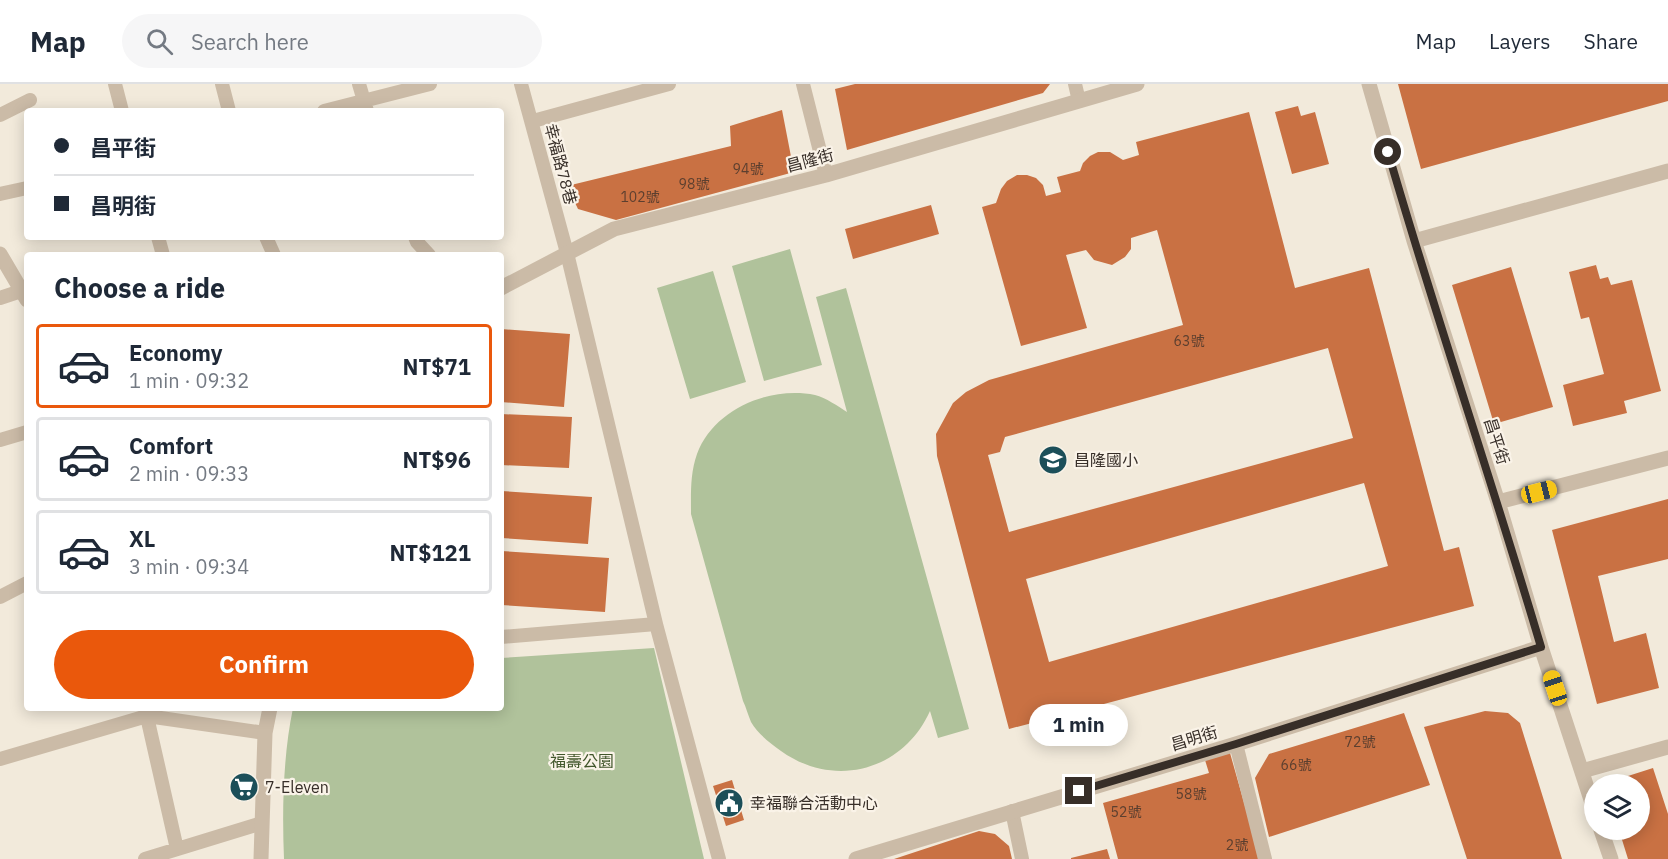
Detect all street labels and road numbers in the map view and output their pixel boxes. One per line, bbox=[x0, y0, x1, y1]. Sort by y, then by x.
street label: 幸福路78巷 bbox=[541, 121, 581, 207]
street label: 昌隆街 bbox=[784, 144, 836, 176]
street label: 昌平街 bbox=[1480, 415, 1514, 467]
street label: 昌明街 bbox=[1168, 721, 1220, 755]

